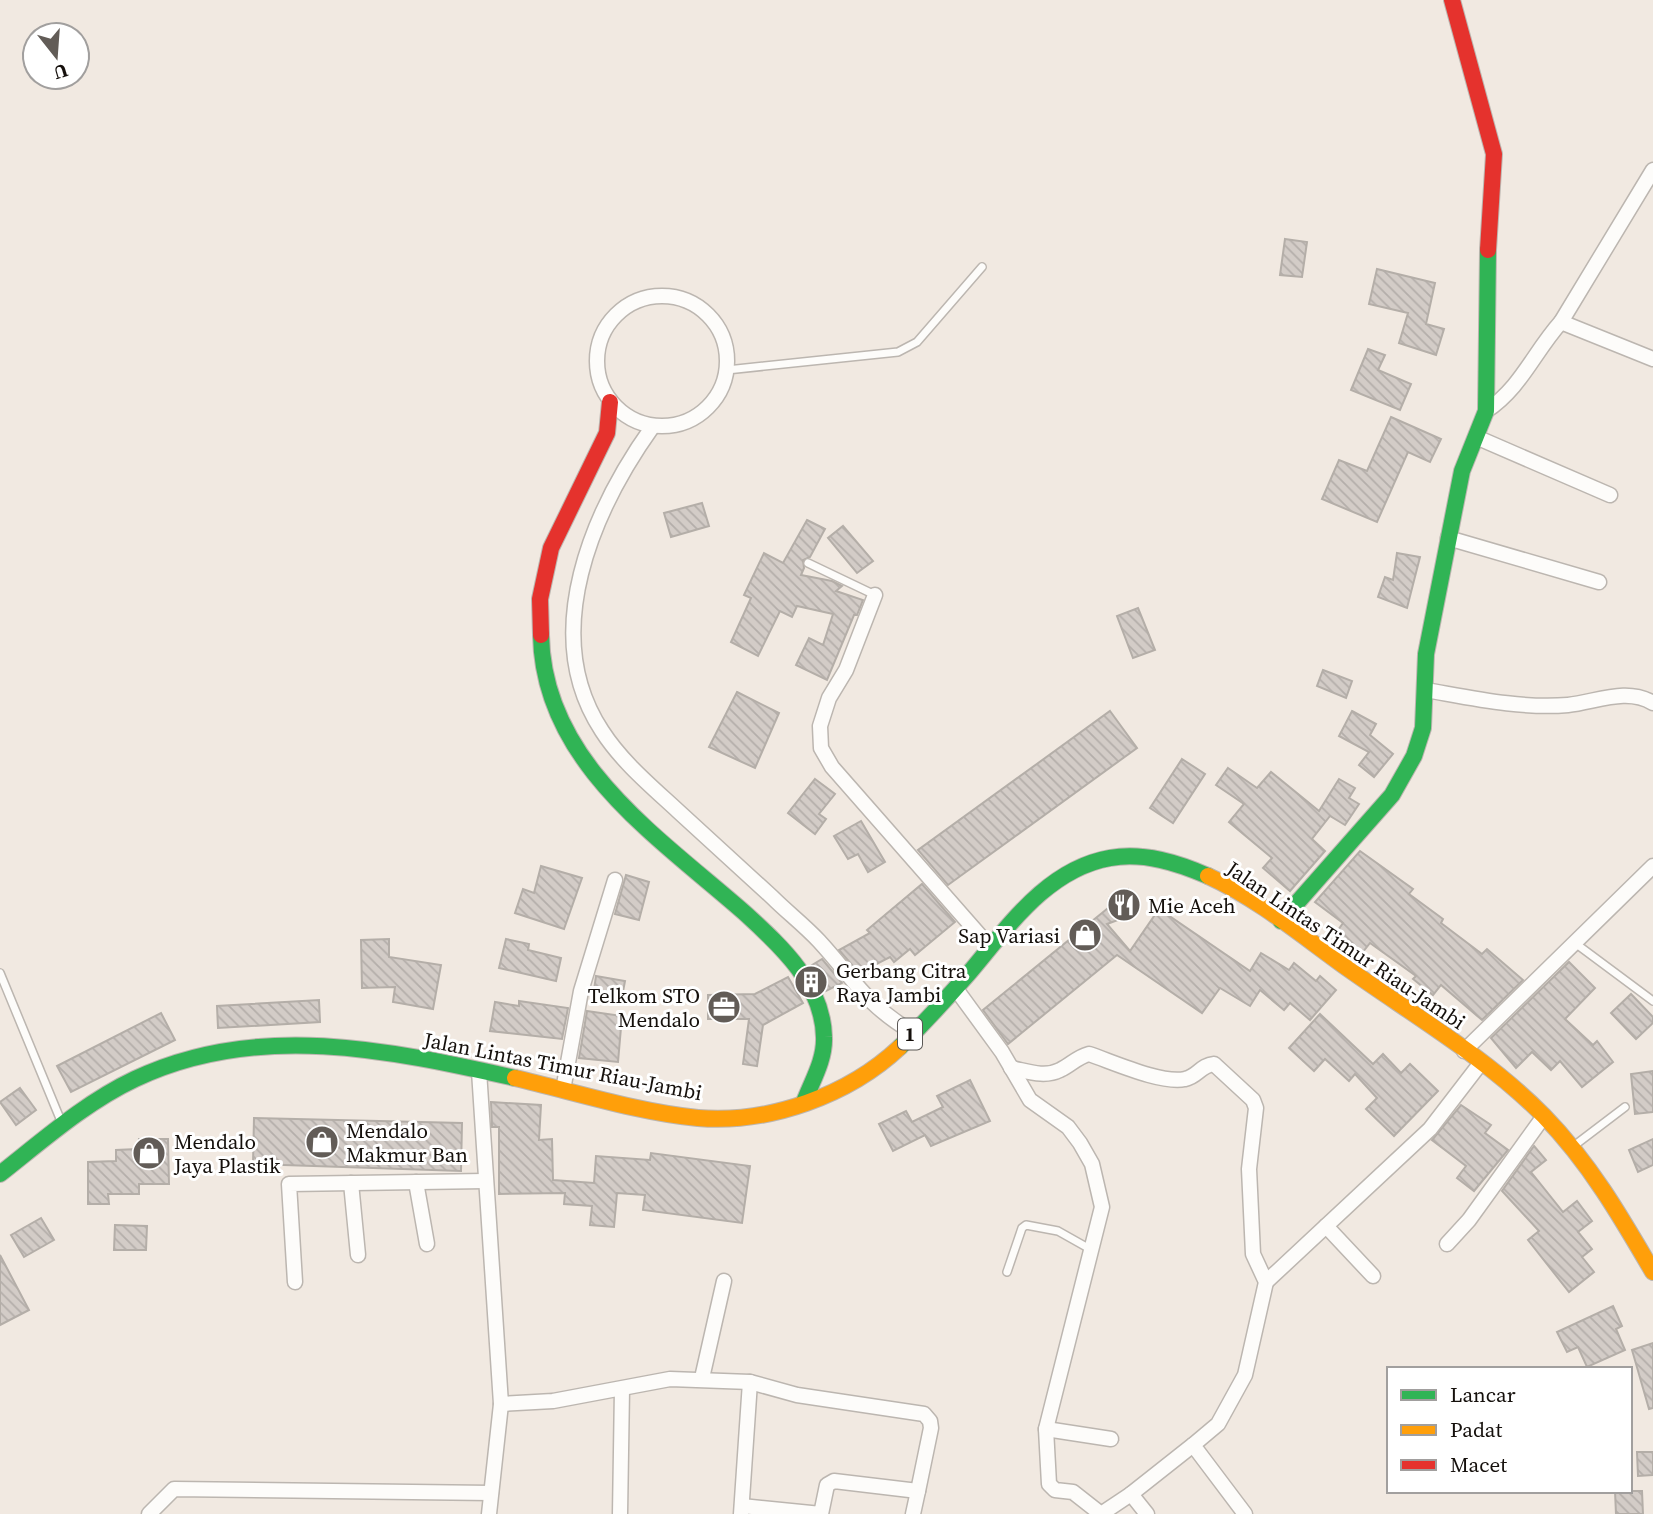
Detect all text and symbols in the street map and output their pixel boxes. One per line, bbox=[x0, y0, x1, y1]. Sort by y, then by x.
north arrow bbox=[21, 21, 91, 91]
text: U bbox=[50, 58, 71, 87]
street label: Jalan Lintas Timur Riau-Jambi bbox=[1220, 853, 1471, 1036]
restaurant icon: Mie Aceh bbox=[1105, 886, 1143, 924]
place label: Mie Aceh bbox=[1148, 891, 1236, 920]
shop icon: Sap Variasi bbox=[1066, 916, 1104, 954]
place label: Sap Variasi bbox=[958, 921, 1060, 950]
place label: Gerbang Citra Raya Jambi bbox=[836, 956, 967, 1009]
building icon: Gerbang Citra Raya Jambi bbox=[792, 963, 830, 1001]
place label: Telkom STO Mendalo bbox=[588, 981, 700, 1034]
office icon: Telkom STO Mendalo bbox=[705, 988, 743, 1026]
road number: 1 bbox=[898, 1018, 922, 1050]
street label: Jalan Lintas Timur Riau-Jambi bbox=[420, 1025, 705, 1107]
place label: Mendalo Makmur Ban bbox=[346, 1116, 468, 1169]
shop icon: Mendalo Makmur Ban bbox=[303, 1123, 341, 1161]
place label: Mendalo Jaya Plastik bbox=[173, 1127, 281, 1180]
shop icon: Mendalo Jaya Plastik bbox=[130, 1134, 168, 1172]
legend bbox=[1387, 1367, 1632, 1493]
text: Lancar bbox=[1450, 1380, 1516, 1409]
text: Padat bbox=[1450, 1415, 1502, 1444]
text: Macet bbox=[1450, 1450, 1507, 1479]

